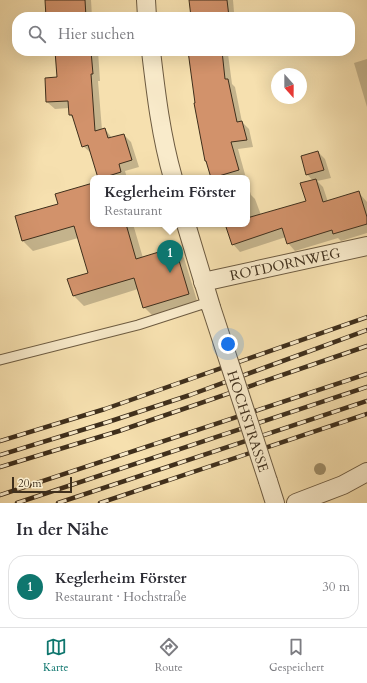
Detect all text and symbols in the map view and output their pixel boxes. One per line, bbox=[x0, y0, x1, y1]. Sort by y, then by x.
search box bbox=[12, 12, 355, 56]
icon: search bbox=[26, 23, 48, 45]
text: Hier suchen bbox=[58, 24, 135, 44]
north arrow bbox=[271, 68, 307, 104]
popup bbox=[90, 175, 250, 227]
text: Keglerheim Förster bbox=[104, 182, 236, 202]
text: Restaurant bbox=[104, 202, 162, 220]
pin: 1 bbox=[157, 240, 183, 273]
street label: ROTDORNWEG bbox=[228, 244, 342, 285]
your location bbox=[218, 334, 238, 354]
street label: HOCHSTRASSE bbox=[222, 368, 273, 475]
scale bar bbox=[12, 475, 72, 494]
text: 20 m bbox=[18, 476, 42, 491]
text: In der Nähe bbox=[16, 518, 109, 541]
text: Keglerheim Förster bbox=[55, 568, 187, 588]
text: 1 bbox=[27, 578, 33, 596]
text: 30 m bbox=[322, 578, 350, 596]
text: Restaurant · Hochstraße bbox=[55, 588, 187, 606]
tab: Karte bbox=[43, 636, 69, 675]
tab: Route bbox=[155, 636, 183, 675]
tab: Gespeichert bbox=[269, 636, 324, 675]

